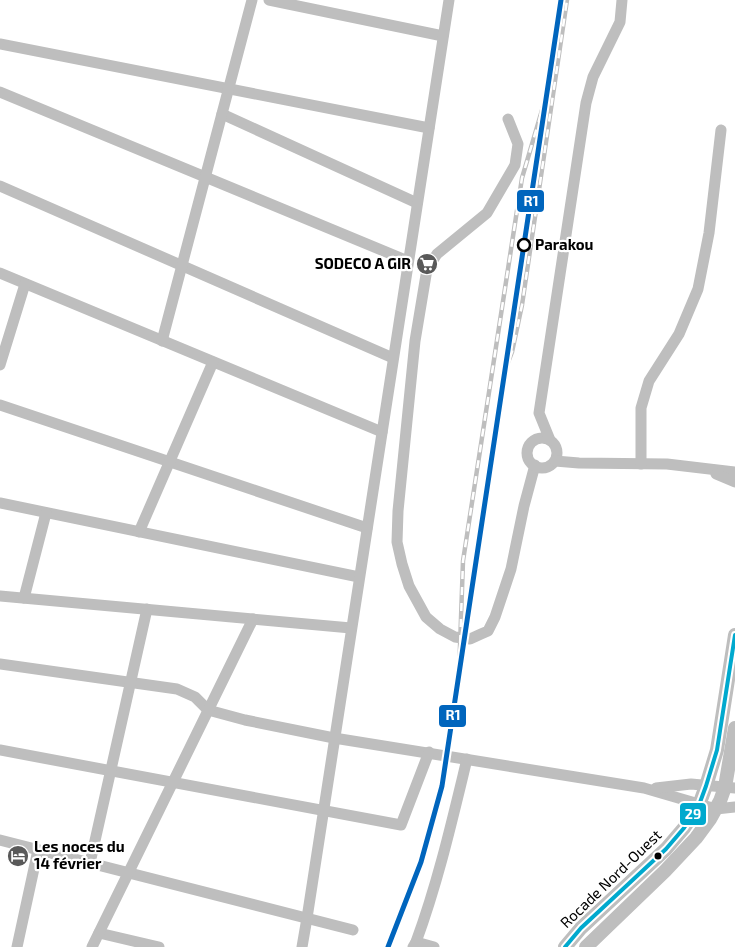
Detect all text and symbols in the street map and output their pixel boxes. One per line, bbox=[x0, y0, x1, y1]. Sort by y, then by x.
line badge: R1 bbox=[516, 189, 545, 213]
text: R1 bbox=[523, 192, 539, 209]
place label: Parakou bbox=[535, 235, 594, 253]
marker: Parakou bbox=[517, 238, 531, 252]
supermarket icon: SODECO A GIR bbox=[415, 252, 439, 276]
place label: SODECO A GIR bbox=[315, 254, 411, 272]
line badge: R1 bbox=[438, 704, 467, 728]
text: R1 bbox=[445, 706, 461, 723]
line badge: 29 bbox=[679, 802, 707, 826]
text: 29 bbox=[685, 805, 701, 822]
street label: Rocade Nord-Ouest bbox=[556, 825, 665, 931]
place label: Les noces du 14 février bbox=[34, 837, 125, 872]
hotel icon: Les noces du 14 février bbox=[6, 844, 30, 868]
unlabelled marker bbox=[653, 851, 663, 861]

